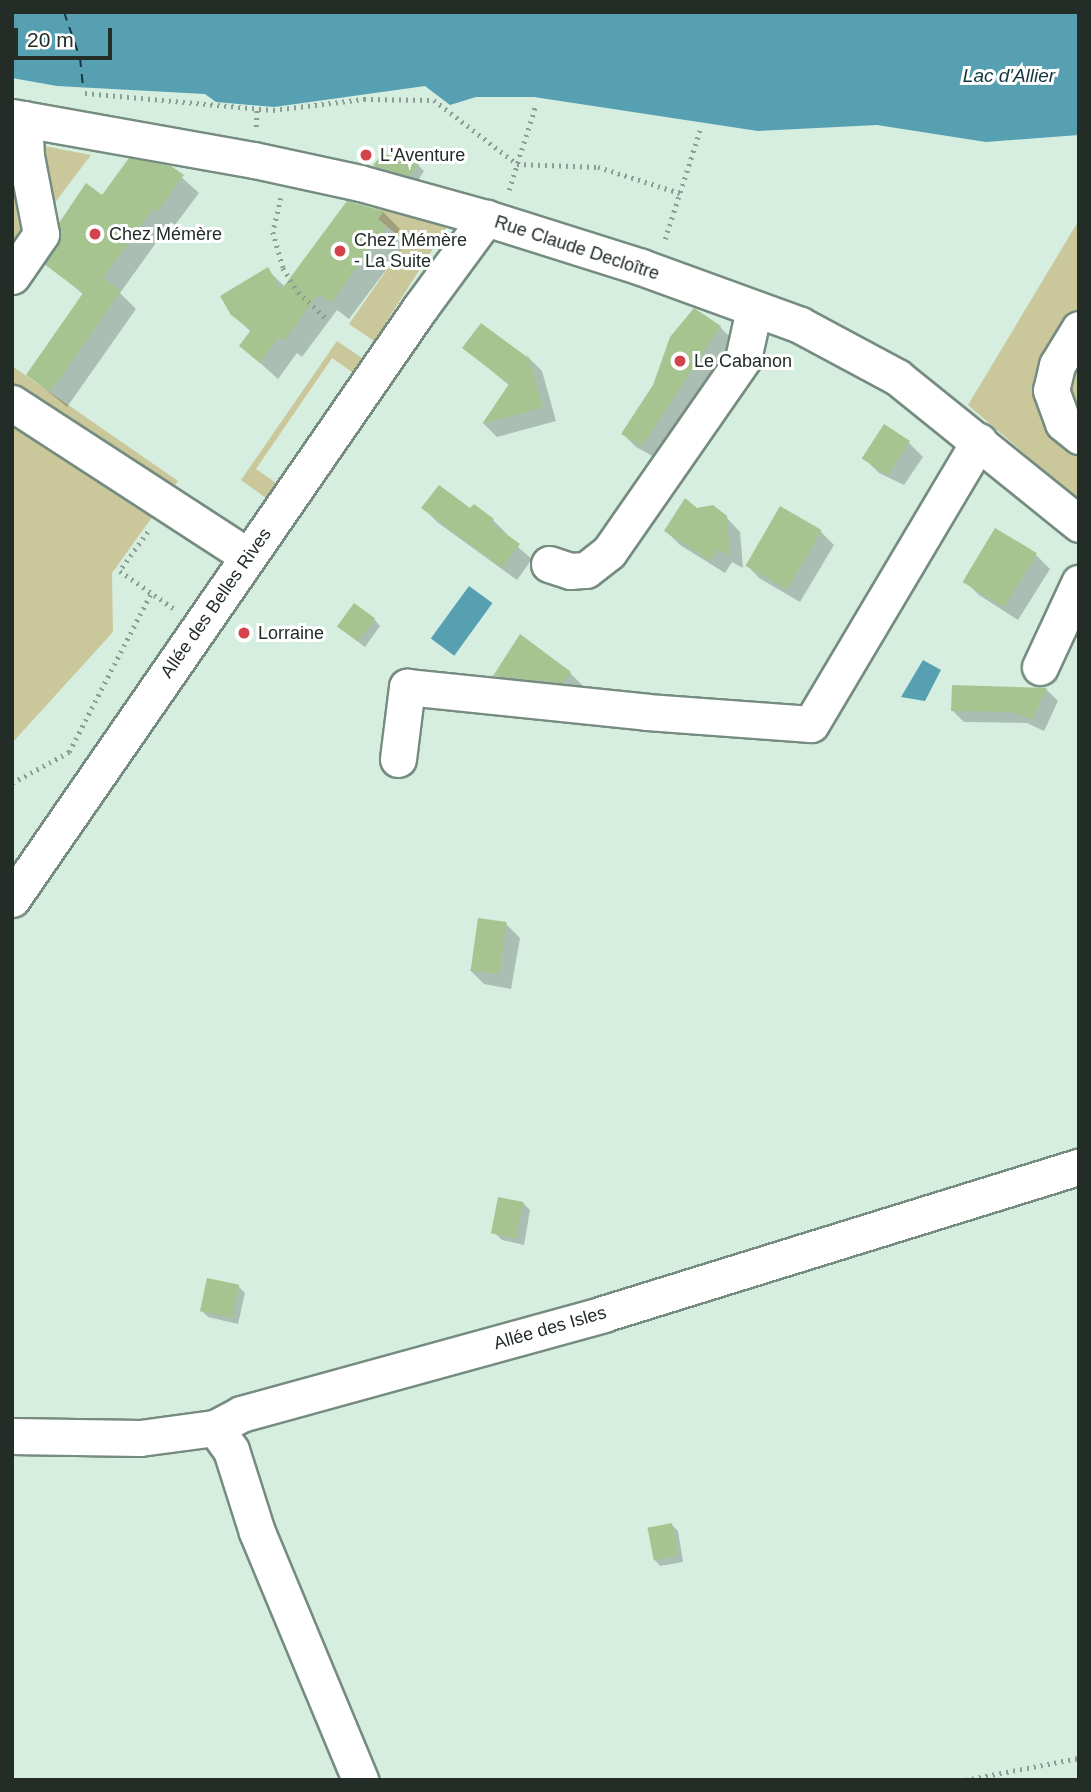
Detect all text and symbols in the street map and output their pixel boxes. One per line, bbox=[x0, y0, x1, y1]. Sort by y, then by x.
scale bar bbox=[18, 14, 116, 58]
text: 20 m bbox=[27, 28, 74, 51]
water label: Lac d'Allier bbox=[963, 65, 1055, 87]
place label: L'Aventure bbox=[380, 144, 465, 166]
marker: L'Aventure bbox=[358, 147, 374, 163]
street label: Rue Claude Decloître bbox=[492, 211, 662, 285]
place label: Chez Mémère bbox=[109, 223, 222, 245]
marker: Chez Mémère bbox=[87, 226, 103, 242]
place label: Chez Mémère - La Suite bbox=[354, 230, 467, 272]
marker: Chez Mémère - La Suite bbox=[332, 243, 348, 259]
place label: Le Cabanon bbox=[694, 350, 792, 372]
marker: Le Cabanon bbox=[672, 353, 688, 369]
street label: Allée des Belles Rives bbox=[156, 524, 276, 682]
place label: Lorraine bbox=[258, 622, 324, 644]
marker: Lorraine bbox=[236, 625, 252, 641]
street label: Allée des Isles bbox=[491, 1302, 609, 1354]

